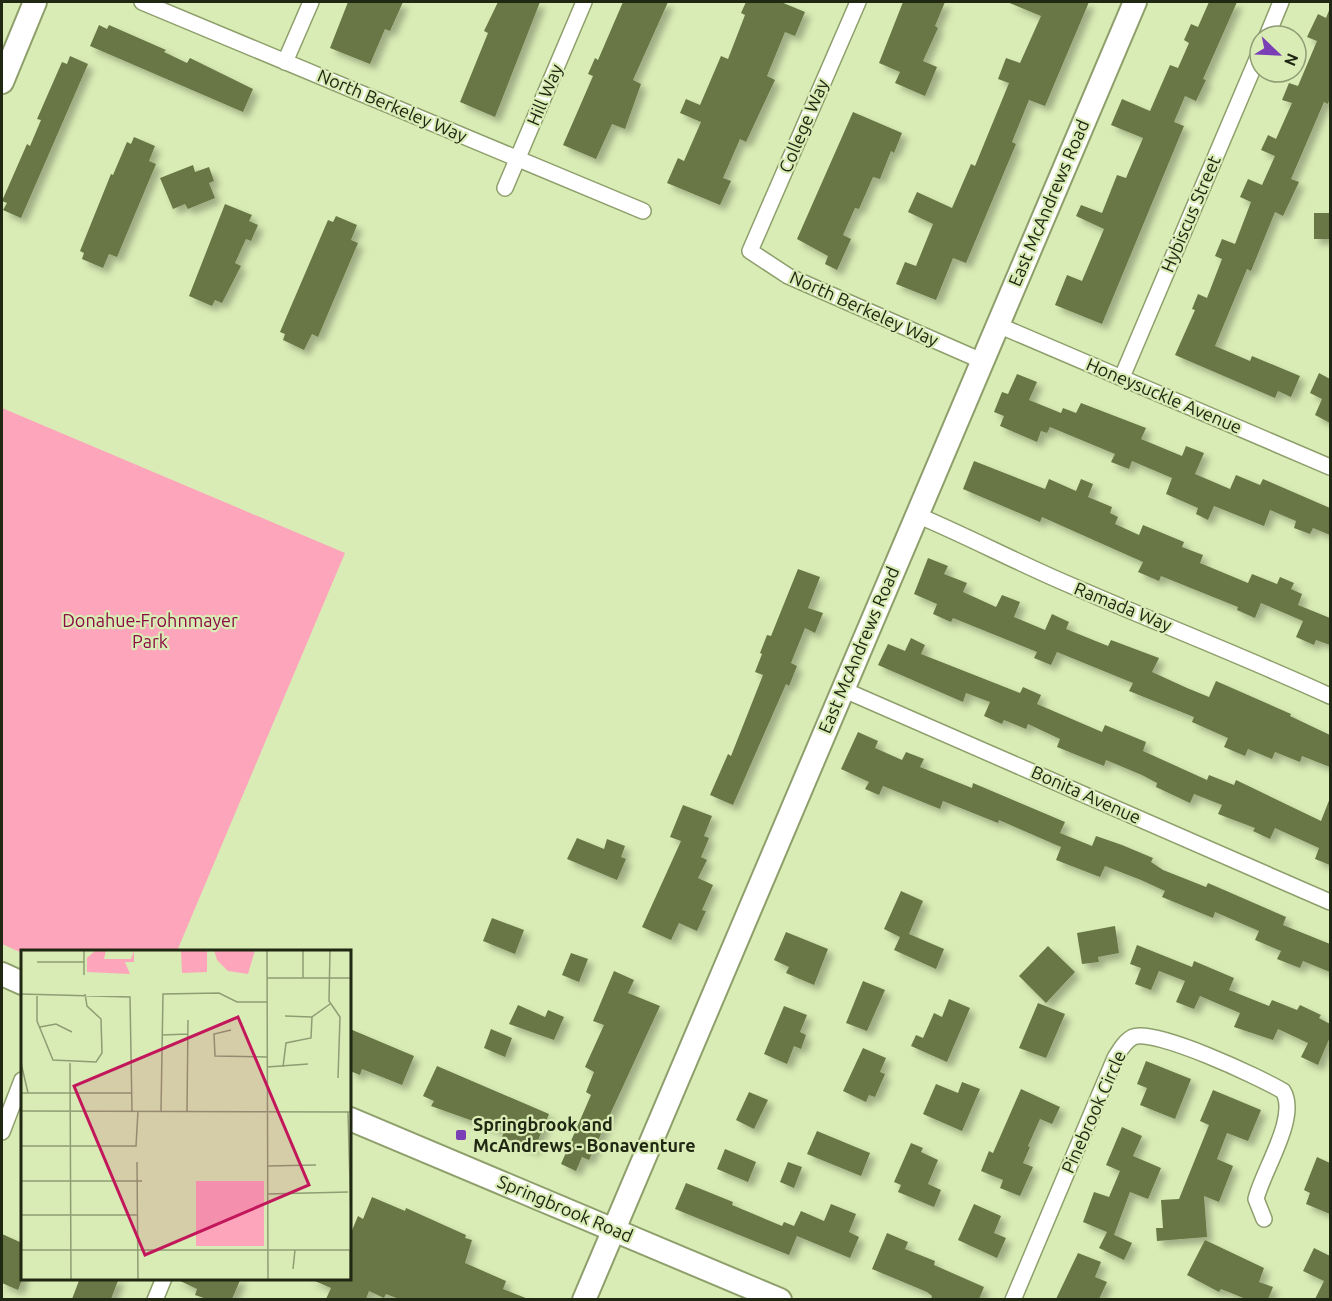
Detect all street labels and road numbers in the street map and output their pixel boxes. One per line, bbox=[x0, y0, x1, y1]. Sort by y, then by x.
street label: Hill Way bbox=[522, 61, 566, 128]
street label: North Berkeley Way bbox=[315, 65, 470, 146]
street label: College Way bbox=[774, 76, 832, 175]
street label: East McAndrews Road bbox=[1004, 116, 1092, 289]
street label: Hybiscus Street bbox=[1156, 152, 1224, 275]
street label: North Berkeley Way bbox=[787, 266, 942, 350]
street label: Honeysuckle Avenue bbox=[1084, 353, 1245, 437]
street label: East McAndrews Road bbox=[814, 563, 902, 736]
street label: Ramada Way bbox=[1072, 577, 1175, 635]
street label: Bonita Avenue bbox=[1029, 761, 1144, 827]
street label: Pinebrook Circle bbox=[1057, 1047, 1129, 1176]
street label: Springbrook Road bbox=[495, 1171, 636, 1246]

